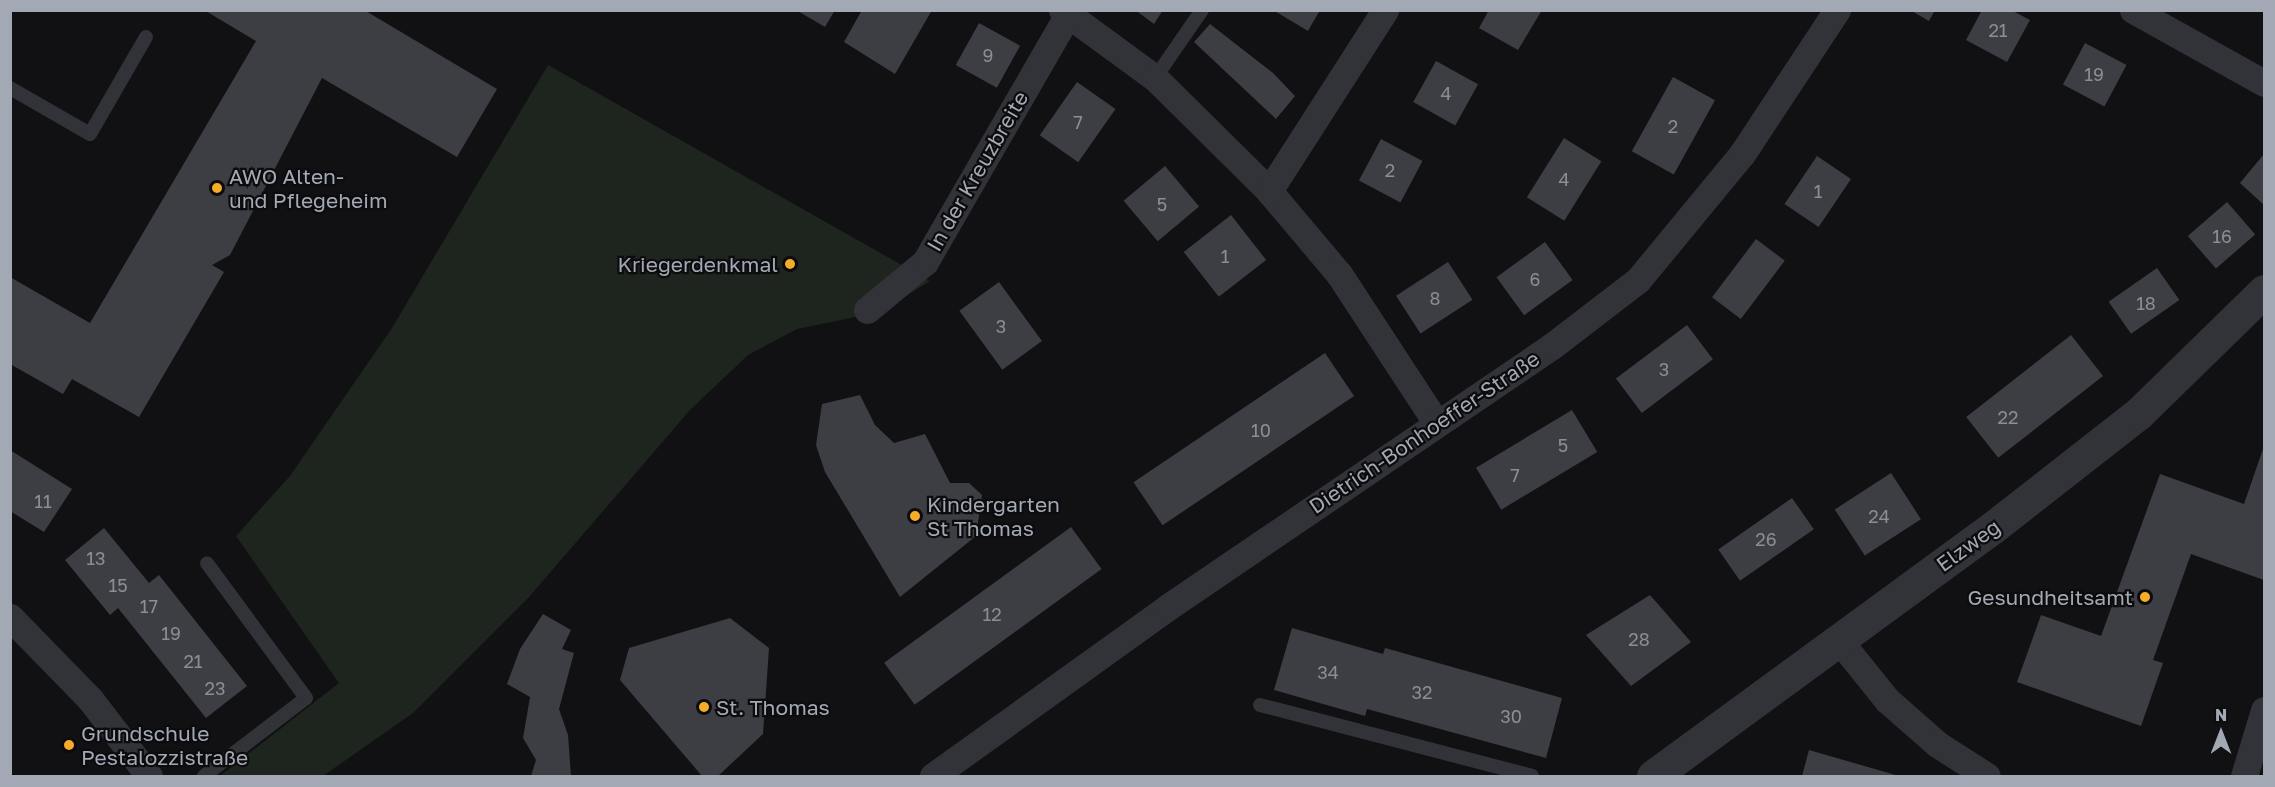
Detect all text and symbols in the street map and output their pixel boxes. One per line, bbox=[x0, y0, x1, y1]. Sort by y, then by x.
house number: 21 bbox=[1988, 19, 2008, 41]
house number: 9 bbox=[983, 44, 993, 66]
house number: 19 bbox=[2084, 63, 2104, 85]
house number: 4 bbox=[1441, 82, 1451, 104]
street label: In der Kreuzbreite bbox=[921, 86, 1033, 256]
house number: 7 bbox=[1073, 111, 1083, 133]
house number: 2 bbox=[1668, 115, 1678, 137]
house number: 2 bbox=[1385, 159, 1395, 181]
place label: AWO Alten- und Pflegeheim bbox=[229, 163, 388, 213]
house number: 4 bbox=[1559, 168, 1569, 190]
house number: 1 bbox=[1814, 180, 1822, 202]
marker: AWO Alten- und Pflegeheim bbox=[210, 181, 224, 195]
house number: 5 bbox=[1157, 193, 1167, 215]
house number: 16 bbox=[2212, 225, 2232, 247]
house number: 1 bbox=[1221, 245, 1229, 267]
place label: Kriegerdenkmal bbox=[617, 251, 778, 277]
marker: Kriegerdenkmal bbox=[783, 257, 797, 271]
house number: 6 bbox=[1530, 268, 1540, 290]
house number: 8 bbox=[1430, 287, 1440, 309]
house number: 18 bbox=[2136, 292, 2156, 314]
house number: 3 bbox=[996, 315, 1006, 337]
street label: Dietrich-Bonhoeffer-Straße bbox=[1304, 345, 1544, 519]
house number: 3 bbox=[1659, 358, 1669, 380]
house number: 22 bbox=[1998, 406, 2018, 428]
house number: 10 bbox=[1251, 419, 1271, 441]
house number: 5 bbox=[1558, 434, 1568, 456]
house number: 7 bbox=[1510, 464, 1520, 486]
house number: 11 bbox=[34, 490, 52, 512]
place label: Kindergarten St Thomas bbox=[927, 491, 1060, 541]
house number: 24 bbox=[1868, 505, 1890, 527]
marker: Kindergarten St Thomas bbox=[908, 509, 922, 523]
street label: Elzweg bbox=[1931, 513, 2005, 577]
house number: 26 bbox=[1755, 528, 1777, 550]
house number: 13 bbox=[86, 547, 106, 569]
house number: 15 bbox=[108, 574, 128, 596]
place label: Gesundheitsamt bbox=[1967, 584, 2133, 610]
marker: Gesundheitsamt bbox=[2138, 590, 2152, 604]
house number: 17 bbox=[140, 595, 158, 617]
house number: 12 bbox=[982, 603, 1002, 625]
house number: 19 bbox=[161, 622, 181, 644]
house number: 28 bbox=[1628, 628, 1650, 650]
house number: 21 bbox=[183, 650, 203, 672]
house number: 34 bbox=[1317, 661, 1339, 683]
house number: 23 bbox=[205, 677, 225, 699]
house number: 32 bbox=[1412, 681, 1432, 703]
place label: St. Thomas bbox=[716, 694, 830, 720]
marker: St. Thomas bbox=[697, 700, 711, 714]
north arrow bbox=[2191, 703, 2251, 763]
house number: 30 bbox=[1500, 705, 1522, 727]
text: N bbox=[2215, 705, 2227, 725]
place label: Grundschule Pestalozzistraße bbox=[81, 720, 248, 770]
marker: Grundschule Pestalozzistraße bbox=[62, 738, 76, 752]

